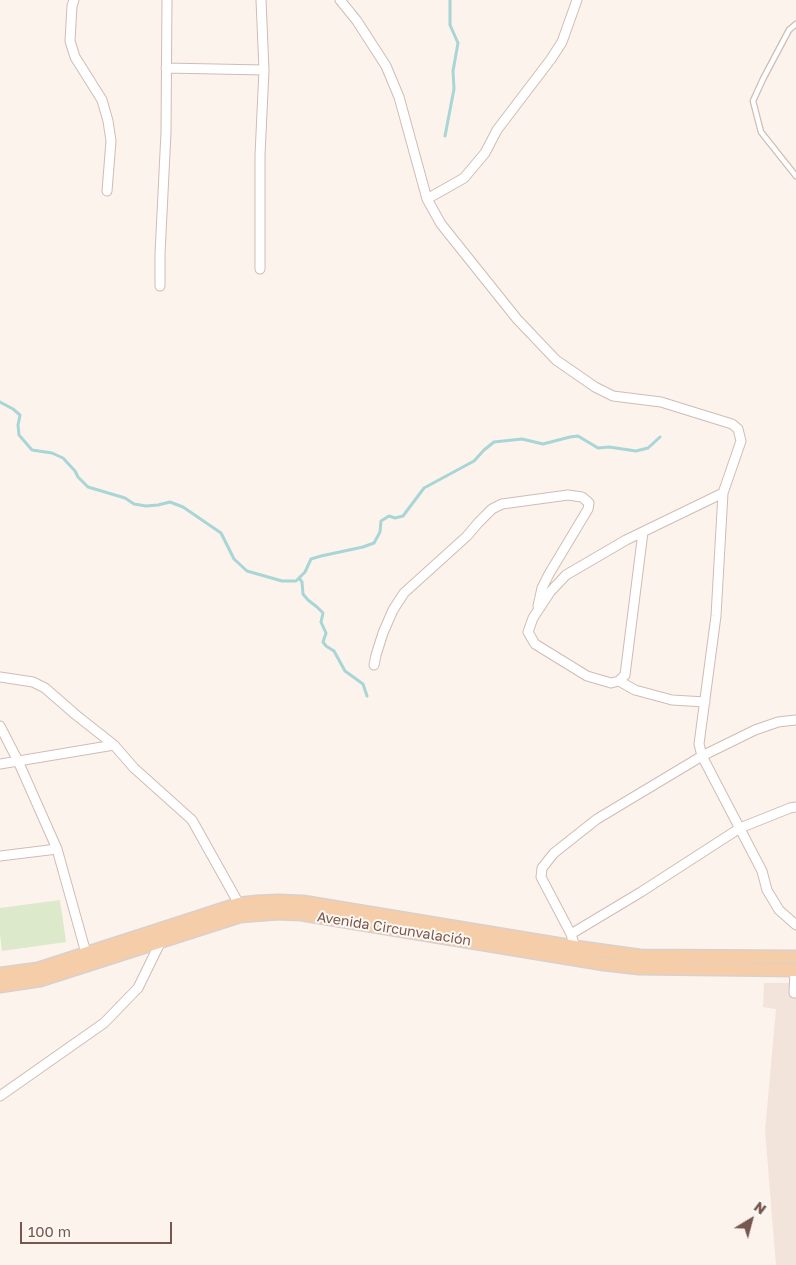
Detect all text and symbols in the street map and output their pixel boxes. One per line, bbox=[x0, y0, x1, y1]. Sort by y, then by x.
street label: Avenida Circunvalación bbox=[316, 909, 472, 949]
north arrow bbox=[726, 1195, 776, 1245]
text: N bbox=[751, 1198, 770, 1218]
scale bar bbox=[22, 1212, 175, 1244]
text: 100 m bbox=[28, 1222, 71, 1240]

